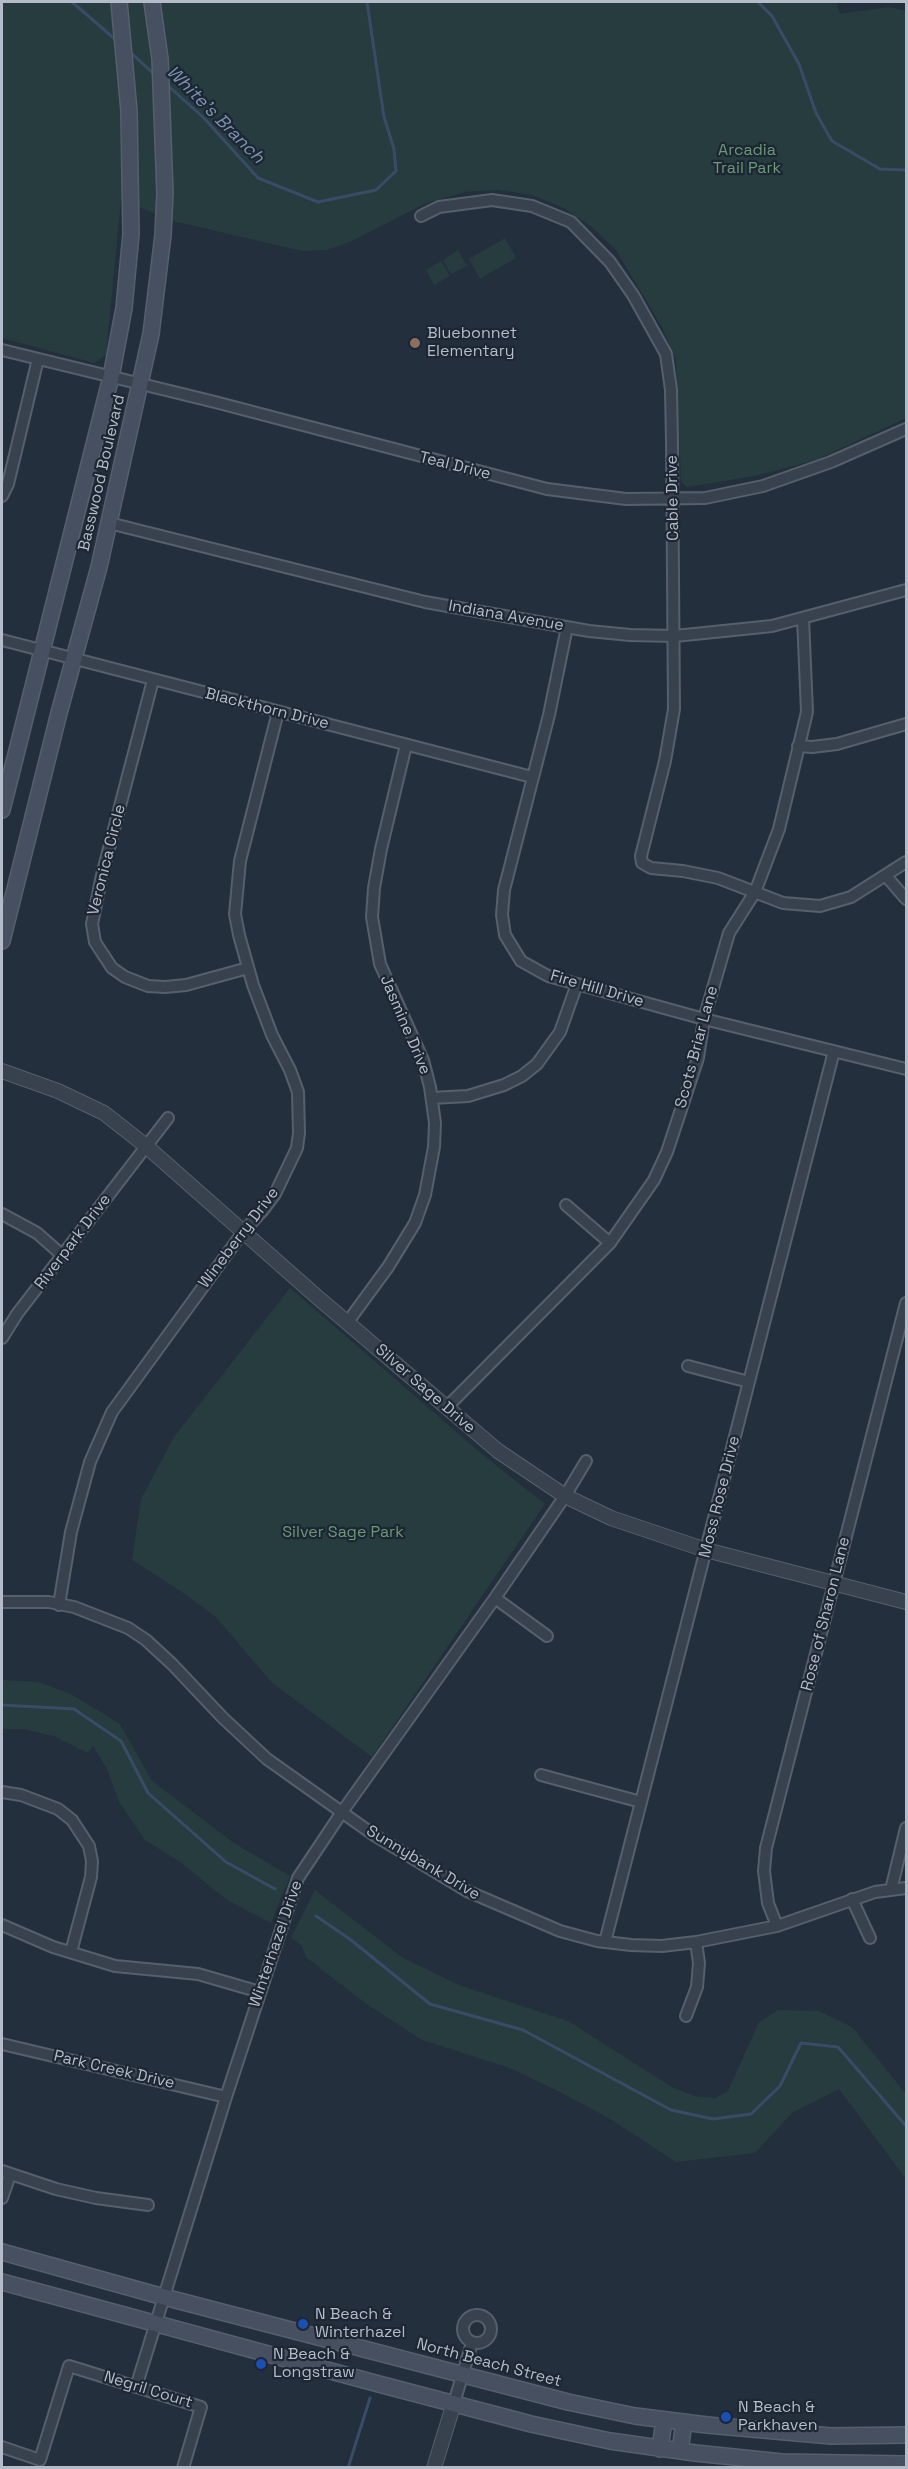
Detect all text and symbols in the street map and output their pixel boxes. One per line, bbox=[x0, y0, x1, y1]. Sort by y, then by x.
water label: White's Branch bbox=[162, 62, 268, 168]
park label: Arcadia Trail Park bbox=[713, 141, 781, 179]
place label: Bluebonnet Elementary bbox=[427, 324, 517, 362]
marker: Bluebonnet Elementary bbox=[408, 336, 422, 350]
street label: Basswood Boulevard bbox=[75, 393, 129, 553]
street label: Teal Drive bbox=[417, 448, 493, 484]
street label: Cable Drive bbox=[663, 455, 683, 541]
street label: Indiana Avenue bbox=[447, 596, 565, 636]
street label: Blackthorn Drive bbox=[203, 684, 331, 734]
street label: Veronica Circle bbox=[84, 802, 130, 918]
street label: Fire Hill Drive bbox=[548, 966, 646, 1012]
street label: Jasmine Drive bbox=[375, 972, 435, 1078]
street label: Scots Briar Lane bbox=[671, 984, 723, 1110]
street label: Wineberry Drive bbox=[195, 1184, 283, 1292]
street label: Riverpark Drive bbox=[31, 1191, 115, 1293]
street label: Silver Sage Drive bbox=[371, 1340, 479, 1438]
street label: Moss Rose Drive bbox=[696, 1434, 744, 1560]
park label: Silver Sage Park bbox=[282, 1523, 404, 1543]
street label: Rose of Sharon Lane bbox=[798, 1535, 854, 1693]
street label: Sunnybank Drive bbox=[363, 1821, 483, 1905]
street label: Winterhazel Drive bbox=[245, 1878, 307, 2010]
street label: Park Creek Drive bbox=[52, 2047, 176, 2093]
place label: N Beach & Winterhazel bbox=[315, 2305, 406, 2343]
marker: N Beach & Winterhazel bbox=[296, 2317, 310, 2331]
street label: North Beach Street bbox=[414, 2334, 564, 2392]
place label: N Beach & Longstraw bbox=[273, 2345, 355, 2383]
marker: N Beach & Longstraw bbox=[254, 2357, 268, 2371]
street label: Negril Court bbox=[101, 2367, 195, 2413]
place label: N Beach & Parkhaven bbox=[738, 2398, 817, 2436]
marker: N Beach & Parkhaven bbox=[719, 2410, 733, 2424]

